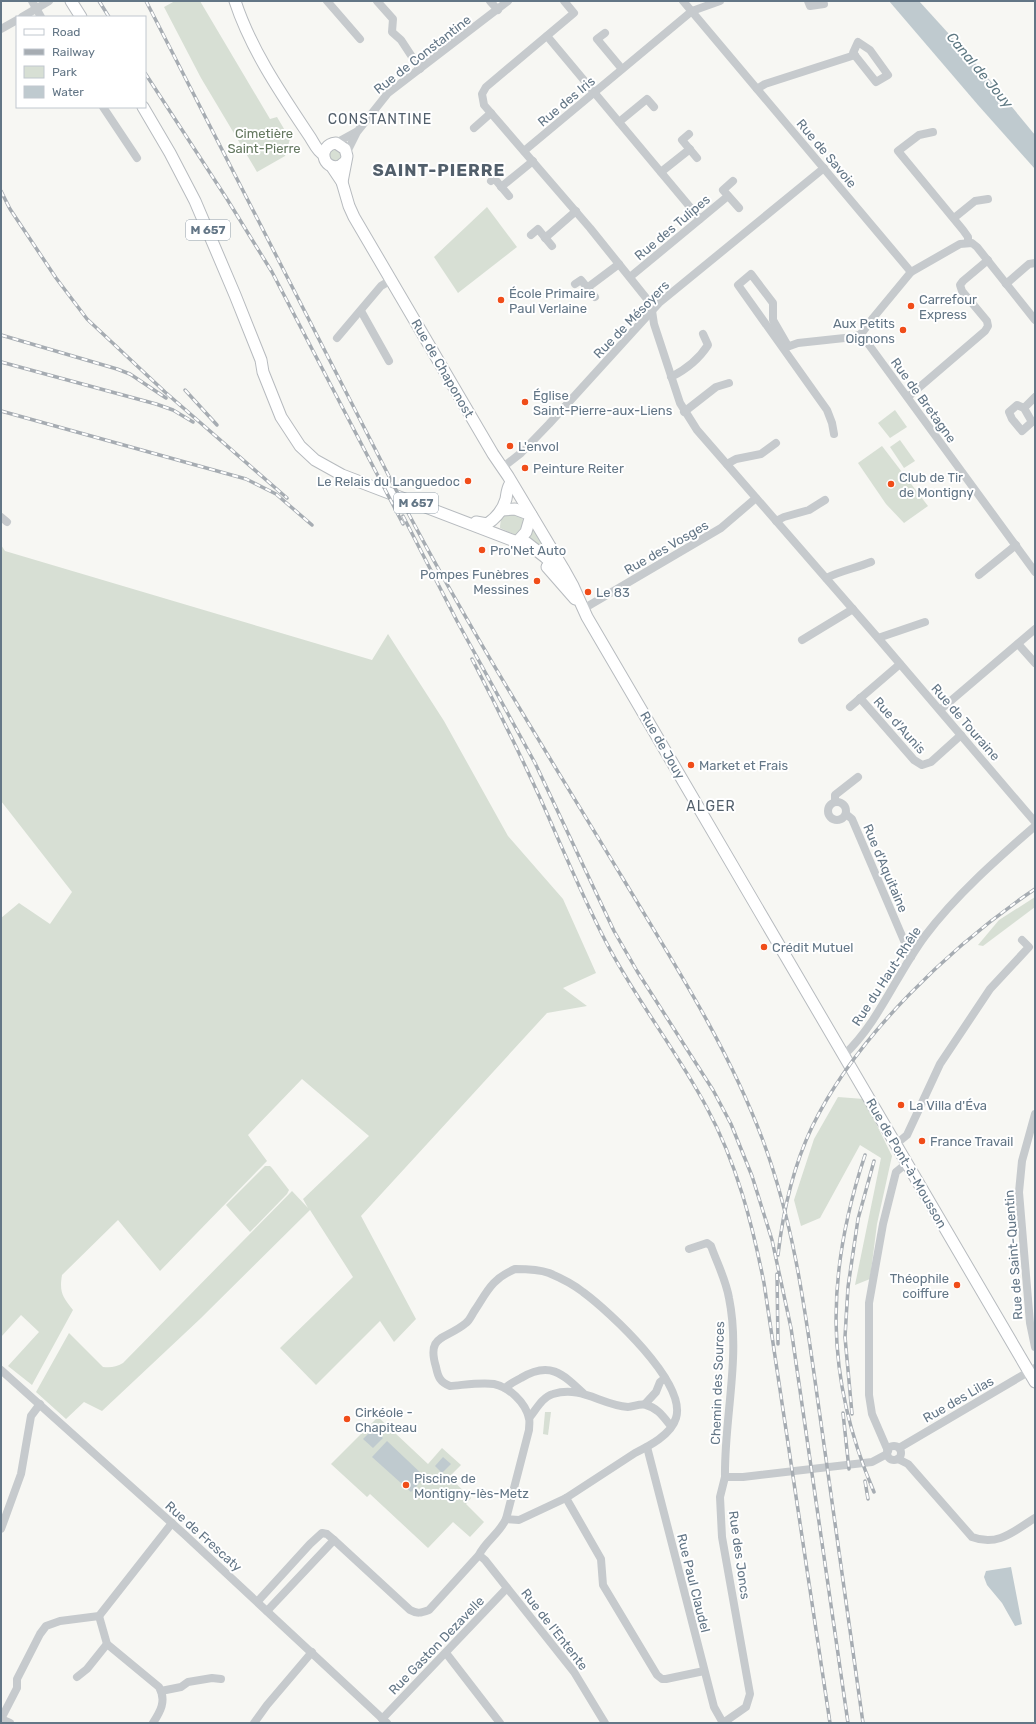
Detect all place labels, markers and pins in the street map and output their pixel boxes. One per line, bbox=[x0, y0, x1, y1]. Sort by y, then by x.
place label: École Primaire Paul Verlaine bbox=[509, 286, 595, 316]
place label: Carrefour Express bbox=[919, 292, 977, 322]
marker: École Primaire Paul Verlaine bbox=[496, 295, 506, 305]
marker: Carrefour Express bbox=[906, 301, 916, 311]
place label: Aux Petits Oignons bbox=[833, 316, 895, 347]
marker: Aux Petits Oignons bbox=[898, 325, 908, 335]
place label: Église Saint-Pierre-aux-Liens bbox=[533, 388, 673, 418]
marker: Église Saint-Pierre-aux-Liens bbox=[520, 397, 530, 407]
place label: L'envol bbox=[518, 439, 559, 454]
marker: L'envol bbox=[505, 441, 515, 451]
place label: Peinture Reiter bbox=[533, 461, 624, 476]
marker: Peinture Reiter bbox=[520, 463, 530, 473]
place label: Club de Tir de Montigny bbox=[899, 470, 974, 501]
place label: Le Relais du Languedoc bbox=[317, 474, 460, 490]
marker: Le Relais du Languedoc bbox=[463, 476, 473, 486]
marker: Club de Tir de Montigny bbox=[886, 479, 896, 489]
place label: Pro'Net Auto bbox=[490, 543, 566, 558]
marker: Pro'Net Auto bbox=[477, 545, 487, 555]
place label: Pompes Funèbres Messines bbox=[420, 567, 529, 597]
marker: Pompes Funèbres Messines bbox=[532, 576, 542, 586]
place label: Le 83 bbox=[596, 585, 630, 600]
marker: Le 83 bbox=[583, 587, 593, 597]
place label: Market et Frais bbox=[699, 758, 788, 773]
marker: Market et Frais bbox=[686, 760, 696, 770]
place label: Crédit Mutuel bbox=[772, 940, 853, 955]
marker: Crédit Mutuel bbox=[759, 942, 769, 952]
place label: La Villa d'Éva bbox=[909, 1098, 987, 1113]
marker: La Villa d'Éva bbox=[896, 1100, 906, 1110]
place label: France Travail bbox=[930, 1134, 1013, 1149]
marker: France Travail bbox=[917, 1136, 927, 1146]
place label: Théophile coiffure bbox=[890, 1271, 949, 1301]
marker: Théophile coiffure bbox=[952, 1280, 962, 1290]
place label: Cirkéole - Chapiteau bbox=[355, 1405, 417, 1435]
marker: Cirkéole - Chapiteau bbox=[342, 1414, 352, 1424]
place label: Piscine de Montigny-lès-Metz bbox=[414, 1471, 529, 1502]
marker: Piscine de Montigny-lès-Metz bbox=[401, 1480, 411, 1490]

